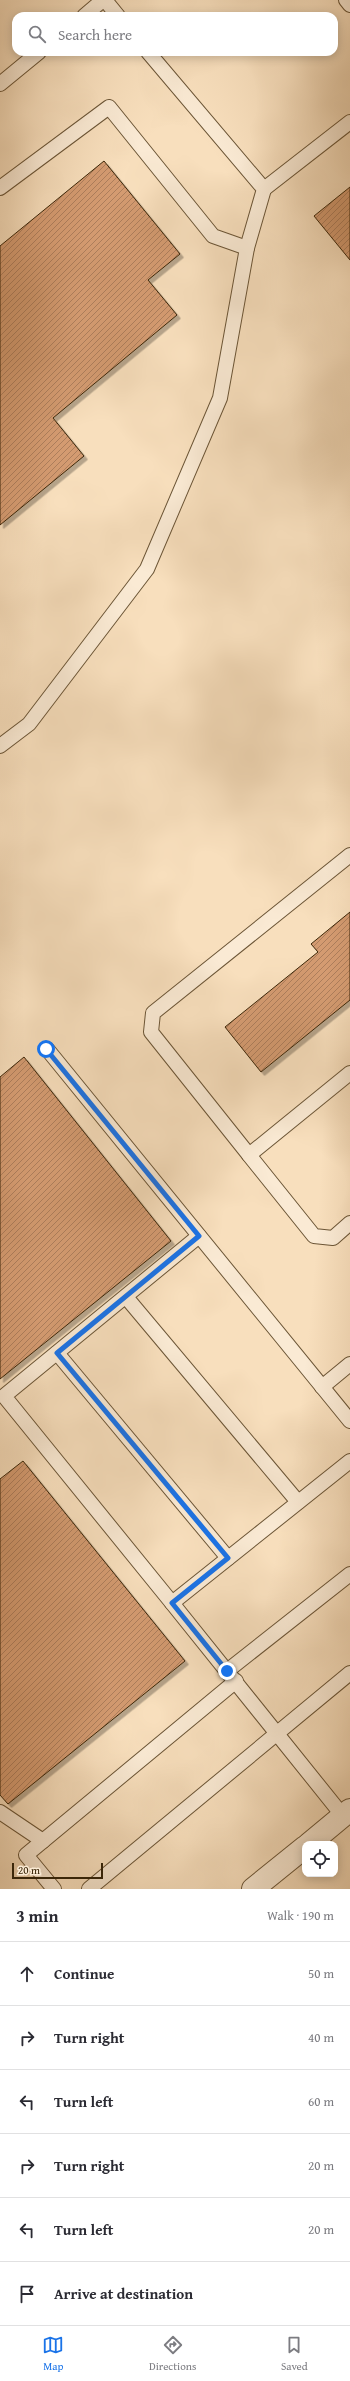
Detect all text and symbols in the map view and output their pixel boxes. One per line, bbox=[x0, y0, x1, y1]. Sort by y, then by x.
search box bbox=[12, 12, 338, 56]
icon: search bbox=[26, 23, 48, 45]
text: Search here bbox=[58, 24, 132, 45]
route start bbox=[37, 1040, 55, 1058]
route end bbox=[218, 1662, 236, 1680]
map controls bbox=[302, 1841, 338, 1877]
button: locate bbox=[302, 1841, 338, 1877]
scale bar bbox=[12, 1861, 103, 1880]
text: 20 m bbox=[18, 1862, 40, 1878]
text: 3 min bbox=[16, 1903, 58, 1928]
text: Walk · 190 m bbox=[267, 1906, 334, 1925]
icon: ahead bbox=[16, 1963, 38, 1985]
text: Continue bbox=[54, 1963, 115, 1984]
text: 50 m bbox=[308, 1964, 334, 1983]
icon: right bbox=[16, 2027, 38, 2049]
text: Turn right bbox=[54, 2027, 125, 2048]
text: 40 m bbox=[308, 2028, 334, 2047]
icon: left bbox=[16, 2091, 38, 2113]
text: Turn left bbox=[54, 2091, 113, 2112]
text: 60 m bbox=[308, 2092, 334, 2111]
icon: right bbox=[16, 2155, 38, 2177]
text: Turn right bbox=[54, 2155, 125, 2176]
text: 20 m bbox=[308, 2156, 334, 2175]
icon: left bbox=[16, 2219, 38, 2241]
text: Turn left bbox=[54, 2219, 113, 2240]
text: 20 m bbox=[308, 2220, 334, 2239]
icon: arrive bbox=[16, 2283, 38, 2305]
text: Arrive at destination bbox=[54, 2283, 193, 2304]
tab: Map bbox=[42, 2334, 64, 2374]
tab: Directions bbox=[149, 2334, 196, 2374]
tab: Saved bbox=[281, 2334, 308, 2374]

